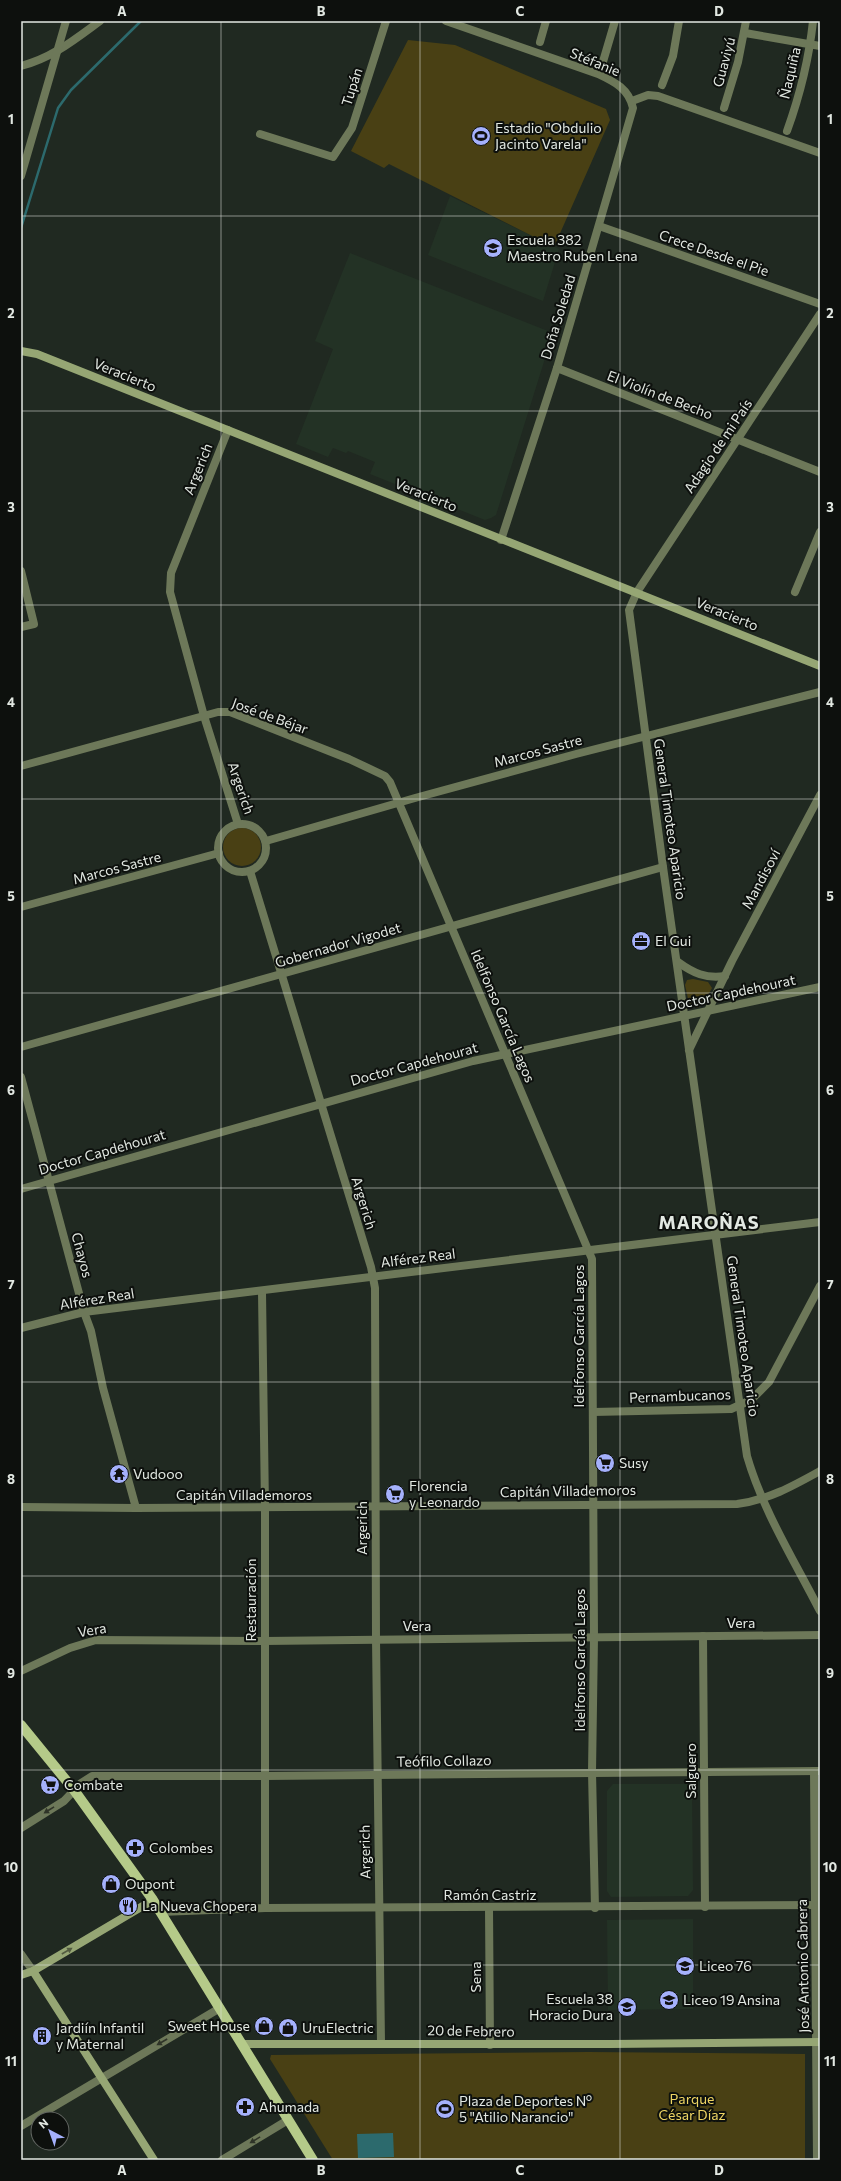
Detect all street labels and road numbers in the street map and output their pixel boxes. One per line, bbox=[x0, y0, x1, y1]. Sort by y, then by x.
street label: Guaviyú bbox=[709, 35, 738, 89]
street label: Stéfanie bbox=[568, 44, 623, 79]
street label: Ñaquiña bbox=[775, 45, 804, 101]
street label: Tupán bbox=[337, 66, 366, 108]
street label: Crece Desde el Pie bbox=[657, 226, 771, 279]
street label: Doña Soledad bbox=[537, 272, 578, 361]
street label: Veracierto bbox=[91, 354, 159, 395]
street label: El Violín de Becho bbox=[605, 367, 715, 423]
street label: Adagio de mi País bbox=[680, 395, 755, 496]
street label: Argerich bbox=[179, 440, 216, 497]
street label: Veracierto bbox=[392, 474, 460, 515]
street label: Veracierto bbox=[693, 593, 761, 634]
street label: José de Béjar bbox=[230, 694, 311, 737]
street label: Marcos Sastre bbox=[492, 731, 584, 770]
street label: General Timoteo Aparicio bbox=[651, 737, 690, 901]
street label: Argerich bbox=[225, 759, 258, 816]
street label: Mandisoví bbox=[738, 845, 784, 912]
street label: Marcos Sastre bbox=[71, 848, 163, 887]
street label: Gobernador Vigodet bbox=[273, 918, 403, 971]
street label: Idelfonso García Lagos bbox=[468, 947, 539, 1085]
street label: Doctor Capdehourat bbox=[665, 970, 797, 1014]
street label: Doctor Capdehourat bbox=[348, 1038, 480, 1089]
street label: Doctor Capdehourat bbox=[36, 1125, 168, 1178]
street label: Argerich bbox=[348, 1174, 381, 1231]
street label: Chayos bbox=[68, 1230, 97, 1279]
street label: Alférez Real bbox=[380, 1244, 456, 1271]
street label: General Timoteo Aparicio bbox=[724, 1254, 763, 1418]
street label: Idelfonso García Lagos bbox=[570, 1265, 587, 1407]
street label: Alférez Real bbox=[58, 1284, 135, 1313]
street label: Pernambucanos bbox=[629, 1385, 731, 1406]
street label: Capitán Villademoros bbox=[500, 1481, 636, 1500]
street label: Capitán Villademoros bbox=[176, 1486, 312, 1503]
street label: Argerich bbox=[353, 1501, 370, 1555]
street label: Restauración bbox=[242, 1558, 259, 1642]
street label: Idelfonso García Lagos bbox=[571, 1589, 588, 1731]
street label: Vera bbox=[727, 1614, 755, 1631]
street label: Vera bbox=[403, 1617, 431, 1634]
street label: Vera bbox=[76, 1619, 107, 1640]
street label: Salguero bbox=[682, 1743, 699, 1799]
street label: Teófilo Collazo bbox=[396, 1751, 492, 1770]
street label: Argerich bbox=[356, 1825, 373, 1879]
street label: Ramón Castriz bbox=[443, 1886, 537, 1903]
street label: José Antonio Cabrera bbox=[793, 1899, 812, 2033]
street label: Sena bbox=[467, 1962, 484, 1992]
street label: 20 de Febrero bbox=[427, 2021, 515, 2040]

